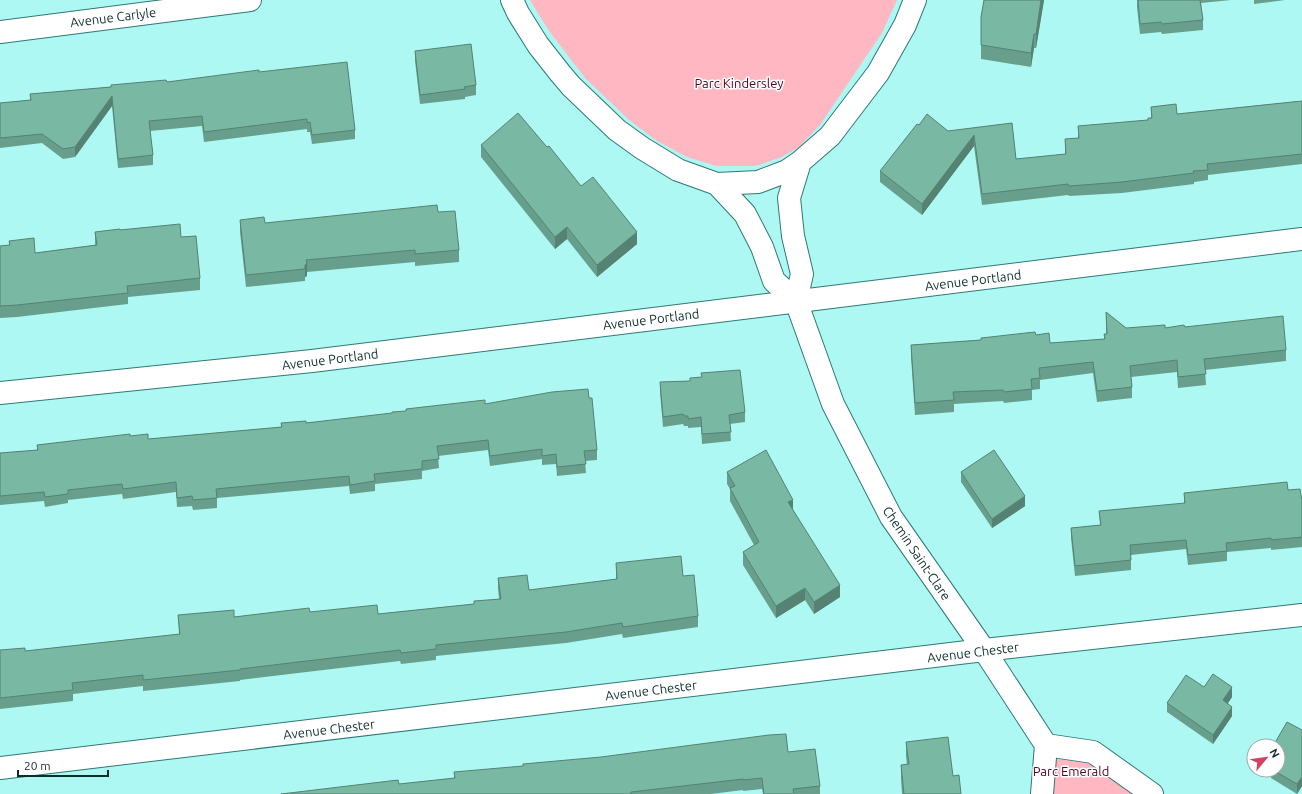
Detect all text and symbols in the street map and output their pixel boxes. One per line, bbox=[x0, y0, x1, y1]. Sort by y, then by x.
street label: Avenue Carlyle bbox=[69, 5, 157, 29]
park label: Parc Kindersley bbox=[694, 76, 784, 90]
street label: Avenue Portland bbox=[924, 267, 1022, 293]
street label: Avenue Portland bbox=[602, 306, 700, 332]
street label: Avenue Portland bbox=[281, 346, 379, 372]
street label: Chemin Saint-Clare bbox=[880, 503, 954, 603]
street label: Avenue Chester bbox=[926, 639, 1020, 665]
street label: Avenue Chester bbox=[604, 677, 698, 703]
street label: Avenue Chester bbox=[282, 716, 376, 742]
north arrow bbox=[1246, 738, 1286, 778]
text: N bbox=[1268, 747, 1282, 760]
scale bar bbox=[18, 752, 108, 778]
text: 20 m bbox=[24, 759, 51, 772]
park label: Parc Emerald bbox=[1033, 764, 1109, 778]

